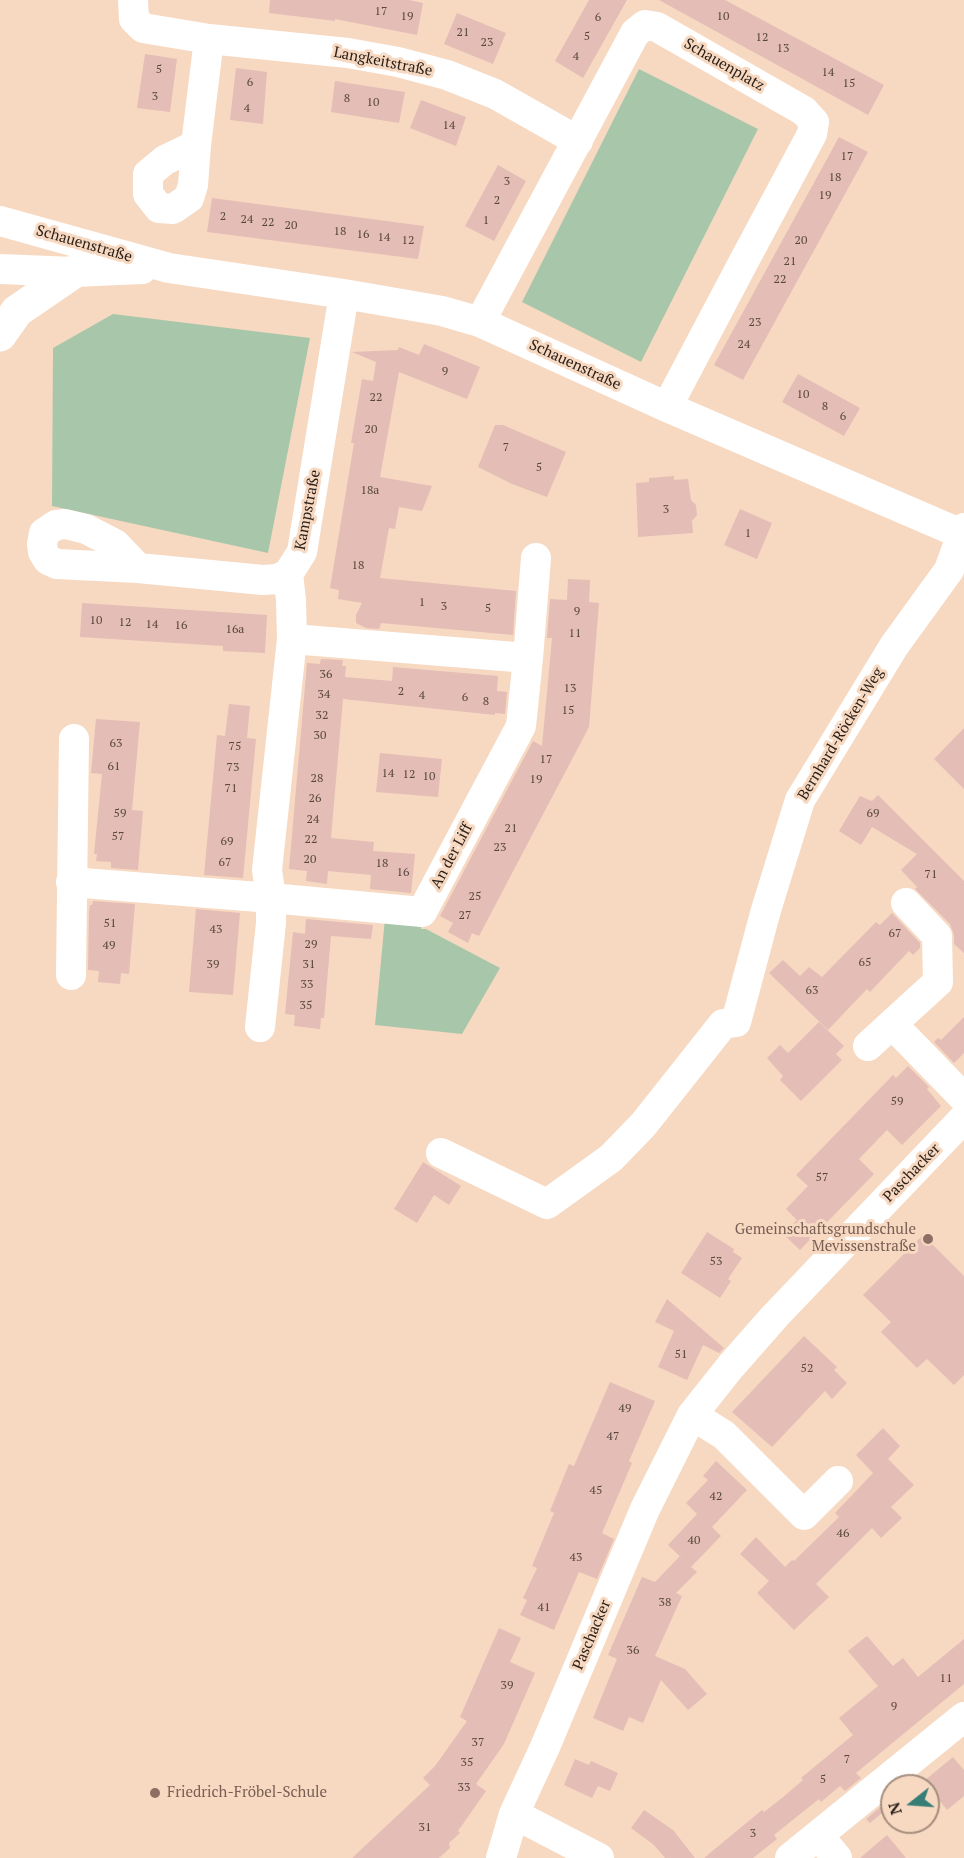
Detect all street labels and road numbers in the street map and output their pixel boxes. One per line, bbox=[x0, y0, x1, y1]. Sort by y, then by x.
street label: Schauenplatz bbox=[681, 35, 767, 95]
street label: Langkeitstraße bbox=[332, 44, 434, 80]
street label: Schauenstraße bbox=[34, 222, 134, 266]
street label: Schauenstraße bbox=[526, 336, 624, 394]
street label: Kampstraße bbox=[291, 468, 325, 552]
street label: Bernhard-Röcken-Weg bbox=[794, 665, 888, 803]
street label: An der Liff bbox=[427, 820, 477, 892]
street label: Paschacker bbox=[880, 1140, 944, 1206]
street label: Paschacker bbox=[569, 1597, 615, 1673]

